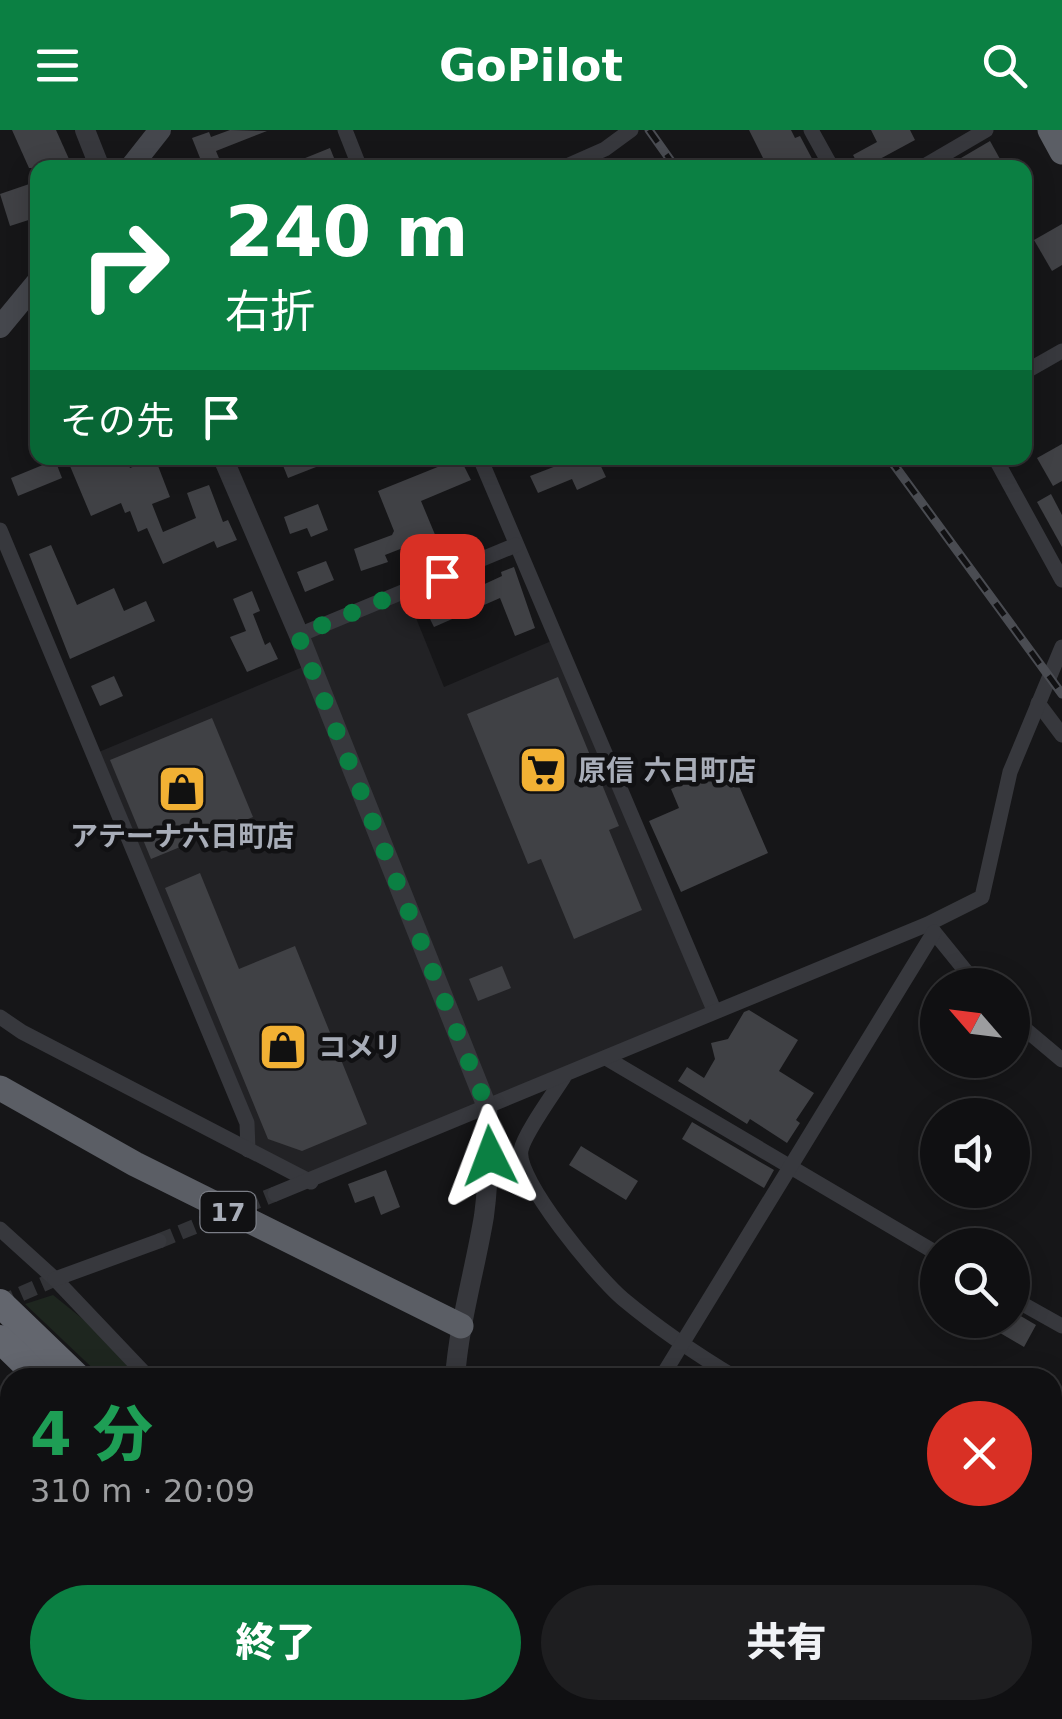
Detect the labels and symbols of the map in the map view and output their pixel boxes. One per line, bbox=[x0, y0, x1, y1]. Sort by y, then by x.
pin bbox=[400, 534, 485, 619]
supermarket icon: 原信 六日町店 bbox=[517, 744, 569, 796]
place label: 原信 六日町店 bbox=[578, 754, 756, 787]
shop icon: アテーナ六日町店 bbox=[156, 763, 208, 815]
place label: アテーナ六日町店 bbox=[70, 820, 294, 853]
north arrow bbox=[920, 968, 1030, 1078]
shop icon: コメリ bbox=[257, 1021, 309, 1073]
place label: コメリ bbox=[318, 1031, 402, 1064]
position arrow bbox=[438, 1104, 542, 1208]
road number: 17 bbox=[200, 1192, 256, 1232]

